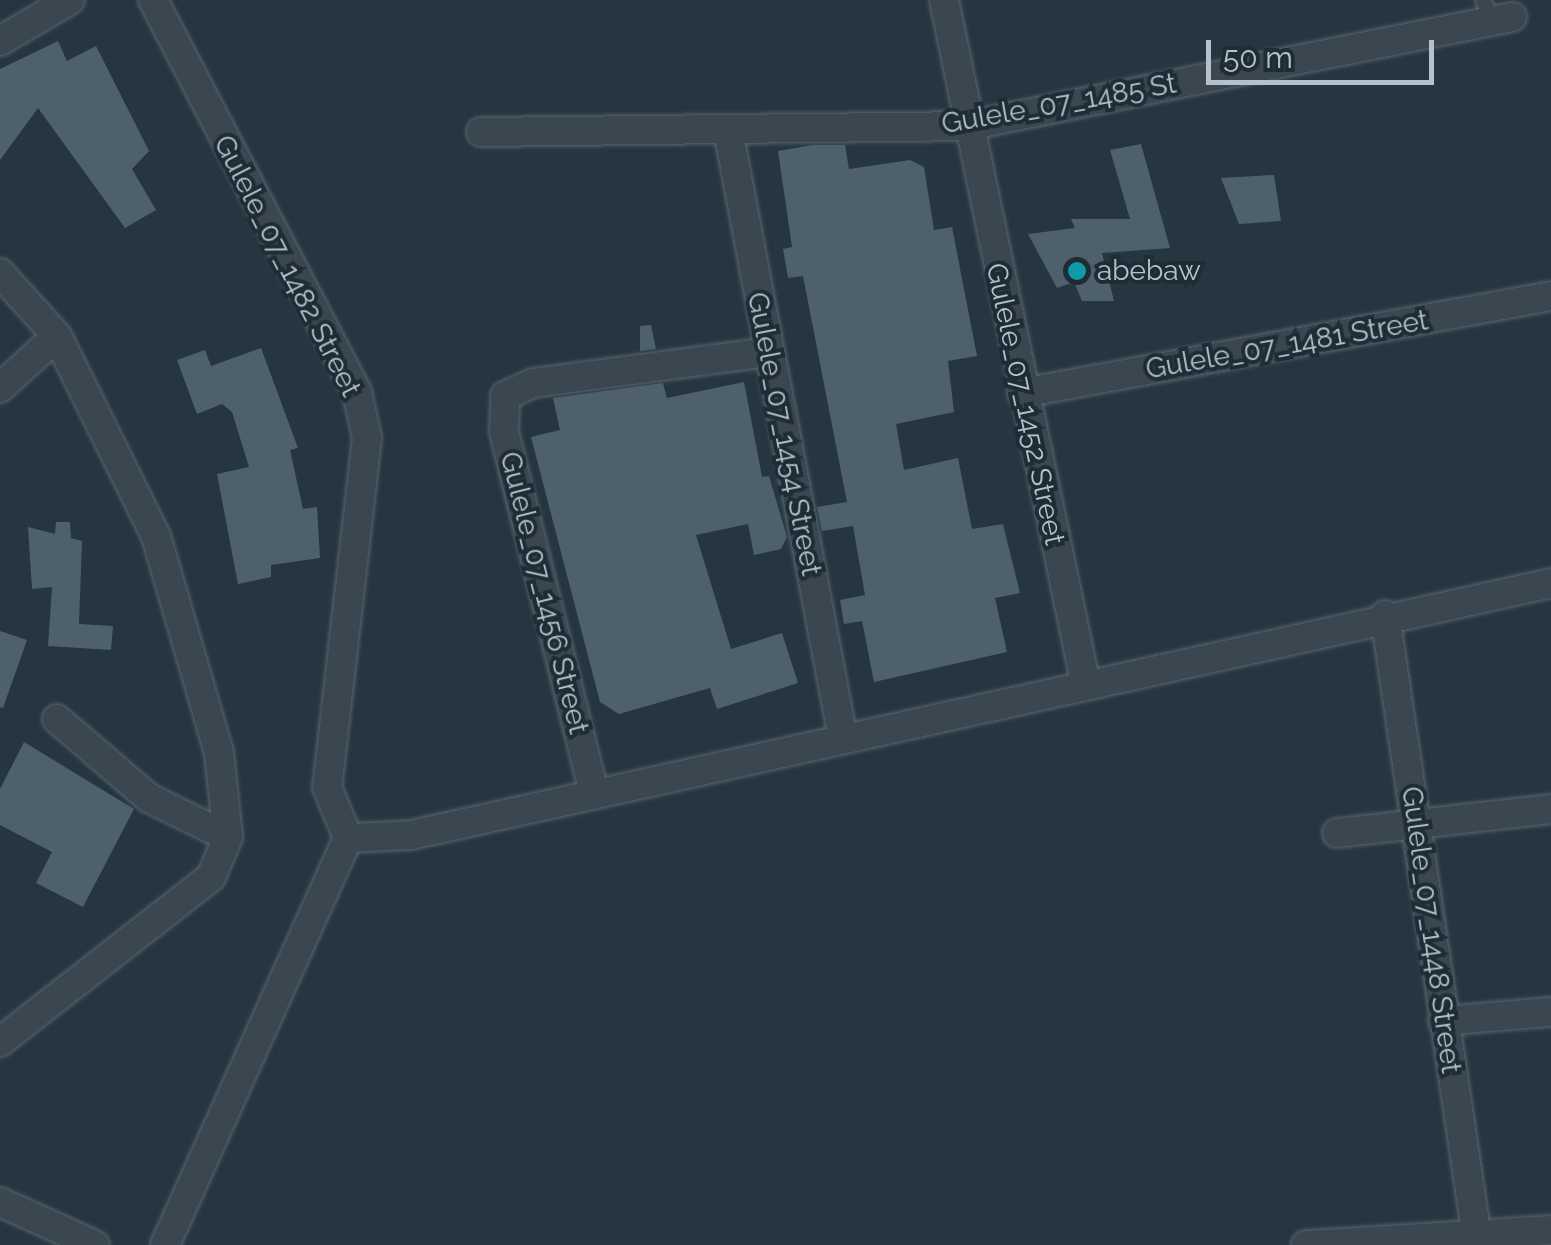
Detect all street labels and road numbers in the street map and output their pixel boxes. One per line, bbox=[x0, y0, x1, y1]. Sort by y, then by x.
street label: Gulele_07_1485 St bbox=[939, 67, 1179, 141]
street label: Gulele_07_1482 Street bbox=[207, 130, 367, 402]
street label: Gulele_07_1452 Street bbox=[979, 260, 1071, 548]
street label: Gulele_07_1454 Street bbox=[740, 289, 828, 579]
street label: Gulele_07_1481 Street bbox=[1143, 304, 1431, 386]
street label: Gulele_07_1456 Street bbox=[493, 448, 595, 738]
street label: Gulele_07_1448 Street bbox=[1394, 784, 1468, 1076]

